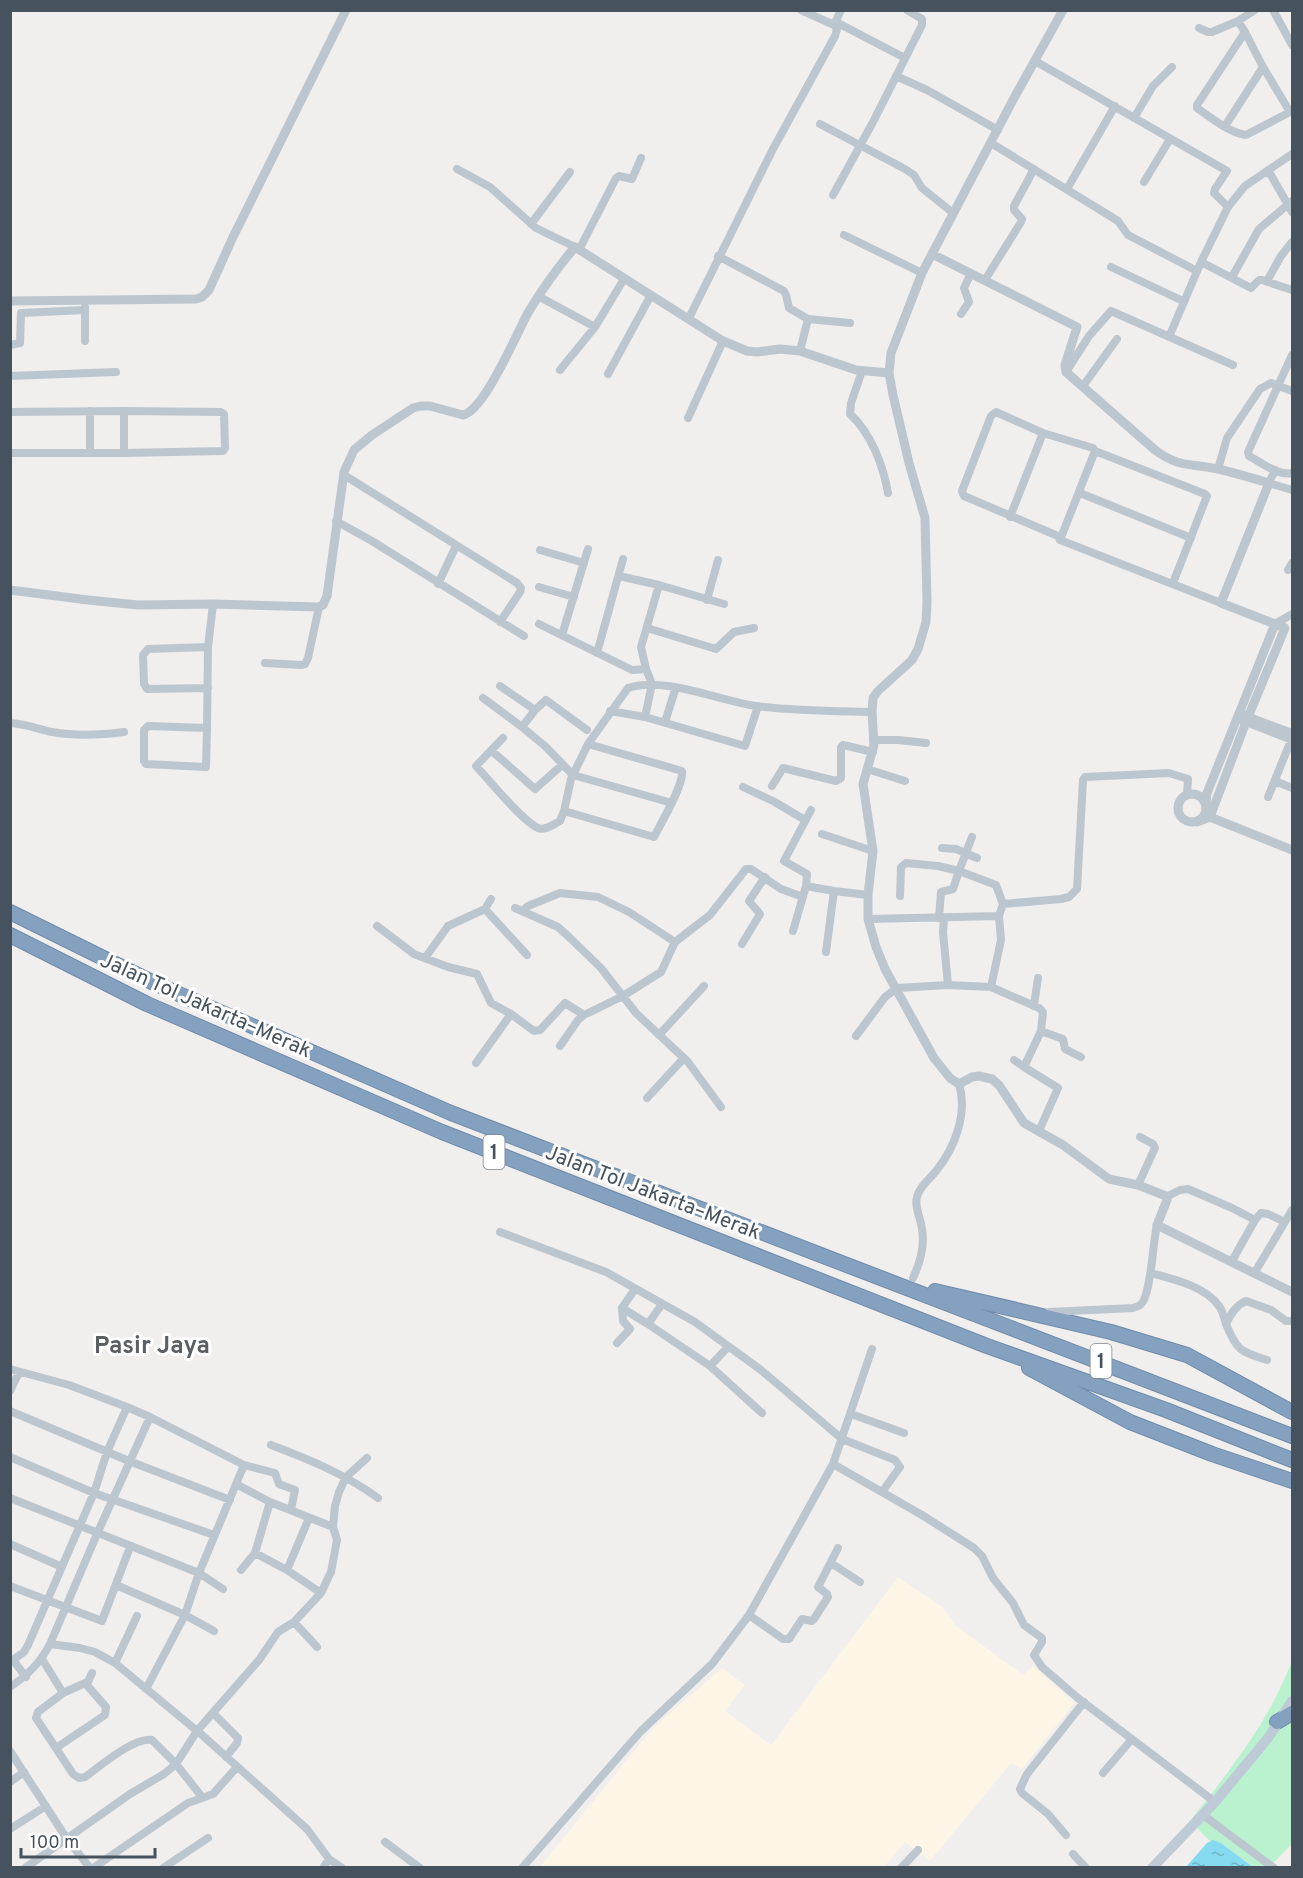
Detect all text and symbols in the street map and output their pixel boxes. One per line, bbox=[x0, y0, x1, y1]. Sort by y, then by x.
street label: Jalan Tol Jakarta–Merak bbox=[96, 948, 315, 1065]
road number: 1 bbox=[484, 1135, 504, 1169]
street label: Jalan Tol Jakarta–Merak bbox=[541, 1140, 764, 1247]
district label: Pasir Jaya bbox=[94, 1332, 210, 1362]
road number: 1 bbox=[1090, 1344, 1112, 1378]
scale bar bbox=[21, 1821, 154, 1859]
text: 100 m bbox=[30, 1832, 79, 1855]

